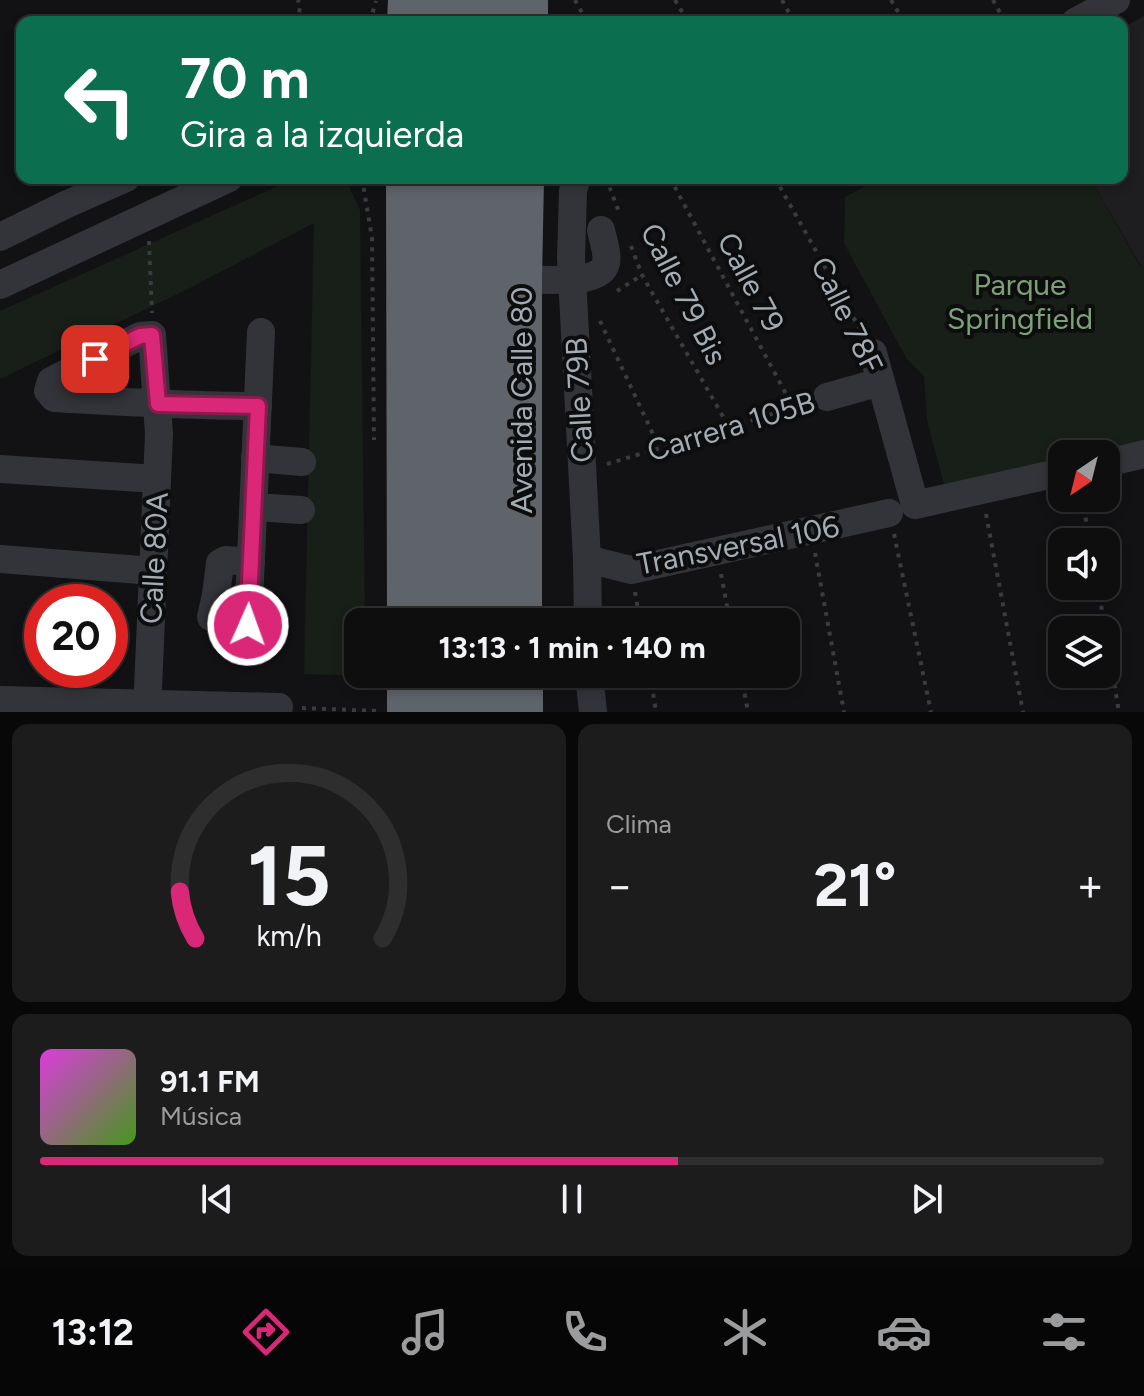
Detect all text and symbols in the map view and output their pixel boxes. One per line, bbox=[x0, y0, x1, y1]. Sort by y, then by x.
text: 70 m bbox=[180, 45, 310, 112]
icon: left bbox=[48, 48, 152, 152]
text: Gira a la izquierda bbox=[180, 113, 464, 156]
street label: Calle 79 Bis bbox=[633, 217, 735, 371]
street label: Calle 79 bbox=[710, 226, 792, 338]
street label: Calle 78F bbox=[803, 251, 891, 379]
park label: Parque Springfield bbox=[947, 266, 1093, 337]
street label: Avenida Calle 80 bbox=[503, 286, 540, 514]
pin bbox=[61, 325, 129, 393]
street label: Calle 79B bbox=[557, 336, 601, 464]
icon: arrive bbox=[73, 337, 117, 381]
street label: Carrera 105B bbox=[643, 383, 819, 469]
north arrow bbox=[1048, 440, 1120, 512]
map controls bbox=[1048, 440, 1120, 688]
street label: Calle 80A bbox=[132, 490, 176, 625]
street label: Transversal 106 bbox=[634, 507, 842, 583]
button: sound bbox=[1048, 528, 1120, 600]
position arrow bbox=[206, 583, 290, 667]
speed limit sign: 20 bbox=[24, 584, 128, 688]
button: layers bbox=[1048, 616, 1120, 688]
text: 13:13 · 1 min · 140 m bbox=[438, 629, 706, 666]
text: Clima bbox=[606, 808, 672, 840]
text: 15 bbox=[247, 826, 331, 926]
text: 21° bbox=[814, 849, 896, 921]
text: − bbox=[606, 859, 633, 912]
text: + bbox=[1077, 859, 1104, 912]
text: km/h bbox=[256, 919, 322, 953]
text: 91.1 FM bbox=[160, 1063, 260, 1100]
text: Música bbox=[160, 1100, 242, 1132]
icon: previous bbox=[195, 1177, 239, 1221]
icon: pause bbox=[550, 1177, 594, 1221]
icon: next bbox=[905, 1177, 949, 1221]
icon: directions bbox=[238, 1304, 294, 1360]
icon: music bbox=[397, 1304, 453, 1360]
icon: phone bbox=[557, 1304, 613, 1360]
icon: climate bbox=[717, 1304, 773, 1360]
icon: car bbox=[876, 1304, 932, 1360]
icon: filters bbox=[1036, 1304, 1092, 1360]
text: 13:12 bbox=[52, 1311, 134, 1354]

